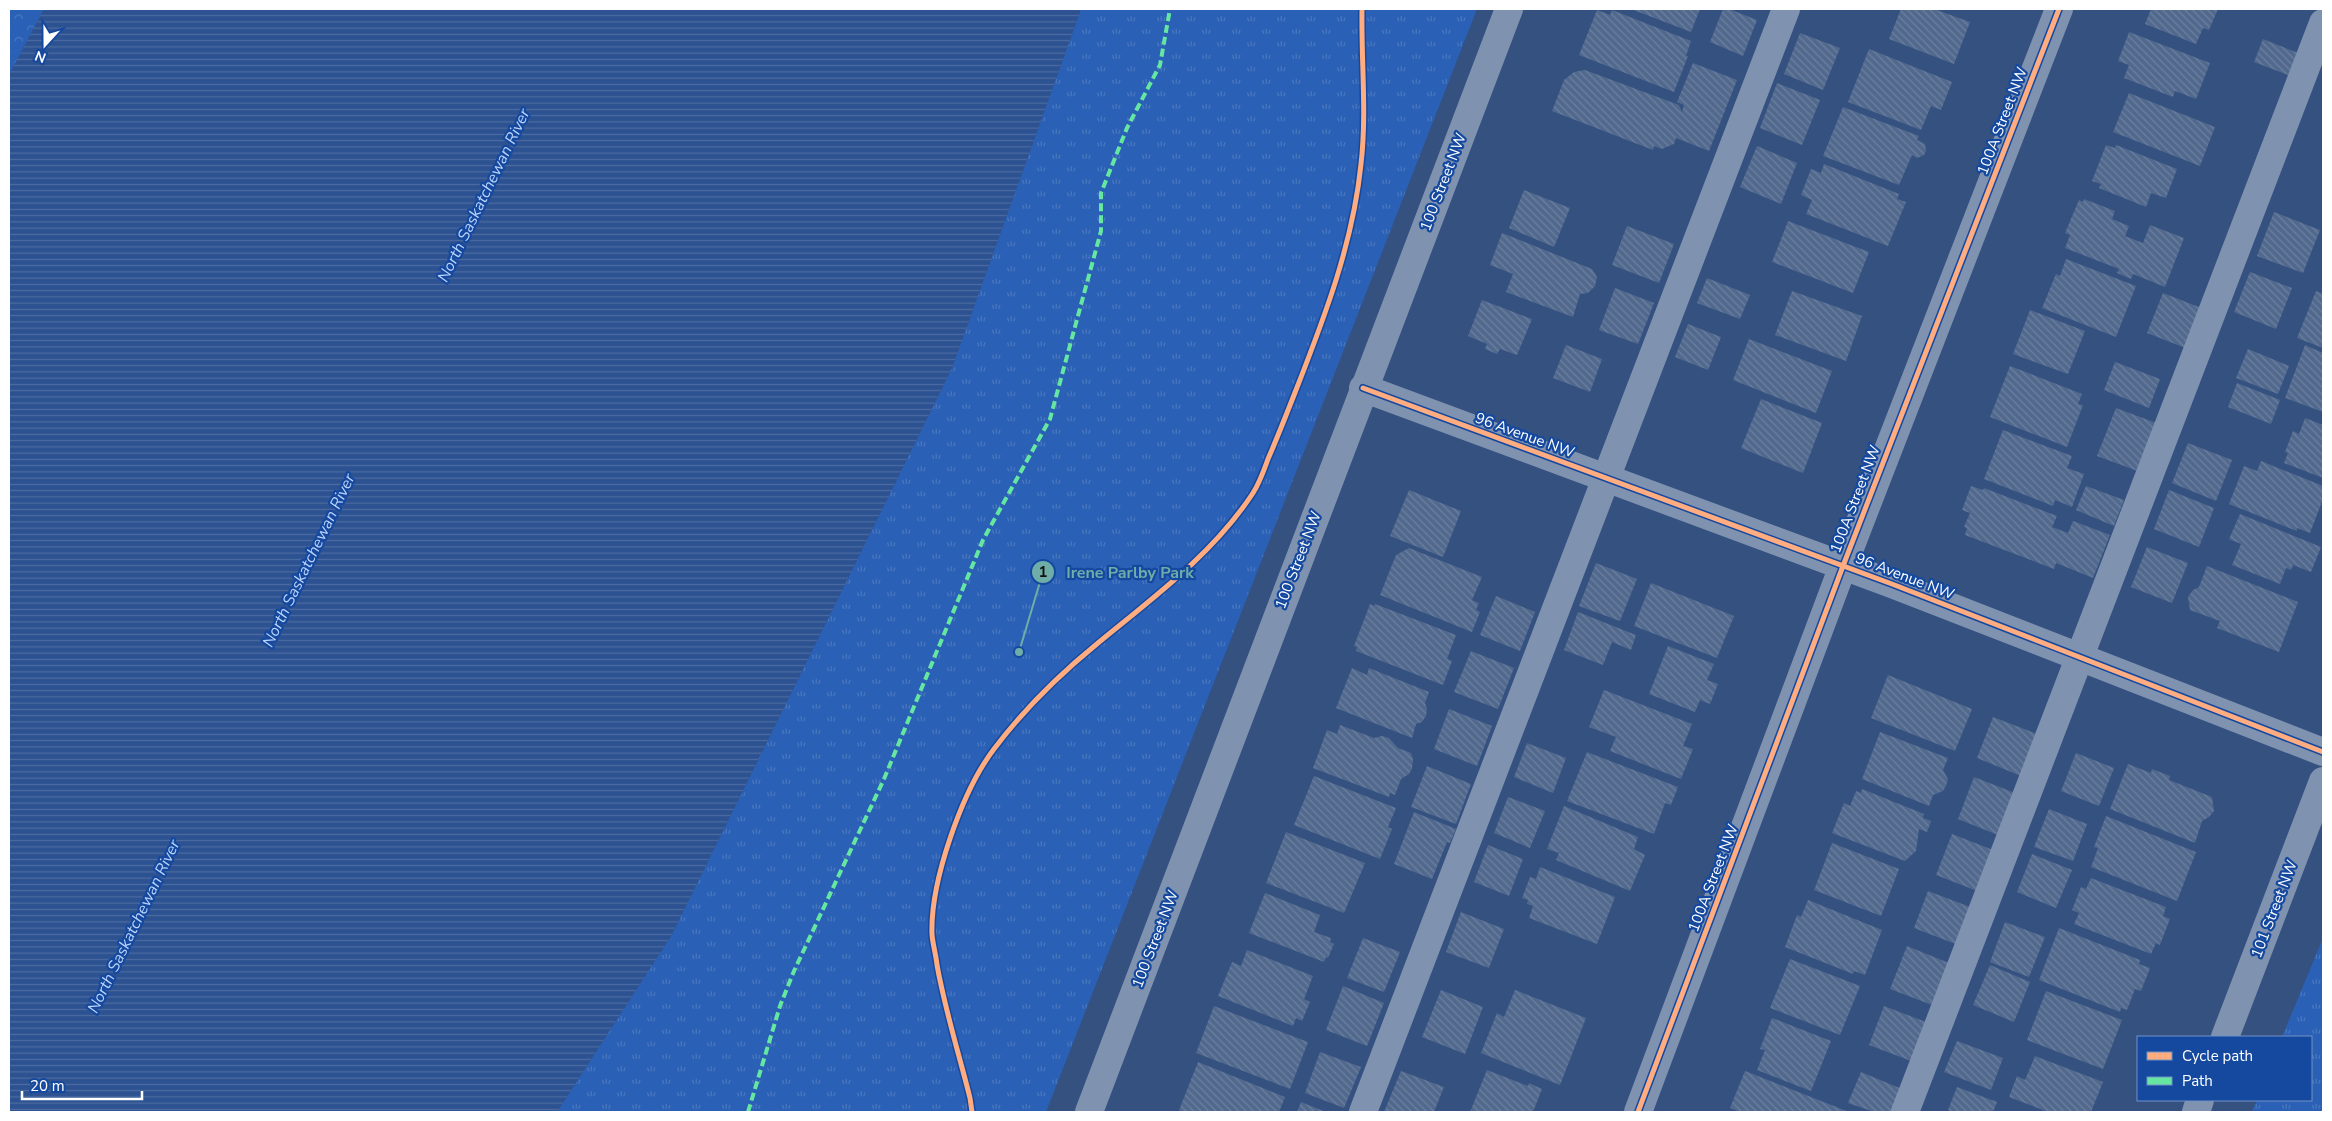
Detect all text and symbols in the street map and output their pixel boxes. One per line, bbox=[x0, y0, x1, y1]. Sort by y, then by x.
north arrow bbox=[20, 20, 70, 70]
text: N bbox=[32, 46, 49, 67]
street label: 100A Street NW bbox=[1972, 64, 2032, 178]
water label: North Saskatchewan River bbox=[432, 104, 536, 286]
street label: 100 Street NW bbox=[1415, 130, 1471, 234]
street label: 96 Avenue NW bbox=[1473, 408, 1578, 462]
street label: 100A Street NW bbox=[1825, 442, 1885, 556]
water label: North Saskatchewan River bbox=[257, 469, 361, 651]
street label: 100 Street NW bbox=[1270, 508, 1326, 612]
street label: 96 Avenue NW bbox=[1853, 548, 1958, 604]
callout: Irene Parlby Park bbox=[1031, 557, 1204, 588]
text: 1 bbox=[1038, 562, 1048, 582]
text: Irene Parlby Park bbox=[1066, 562, 1194, 584]
street label: 100A Street NW bbox=[1683, 821, 1743, 935]
water label: North Saskatchewan River bbox=[82, 835, 186, 1017]
street label: 101 Street NW bbox=[2246, 857, 2302, 961]
street label: 100 Street NW bbox=[1127, 887, 1183, 991]
legend bbox=[2137, 1036, 2312, 1101]
text: Cycle path bbox=[2182, 1046, 2253, 1066]
scale bar bbox=[22, 1068, 142, 1100]
text: Path bbox=[2182, 1071, 2213, 1091]
text: 20 m bbox=[30, 1076, 65, 1096]

